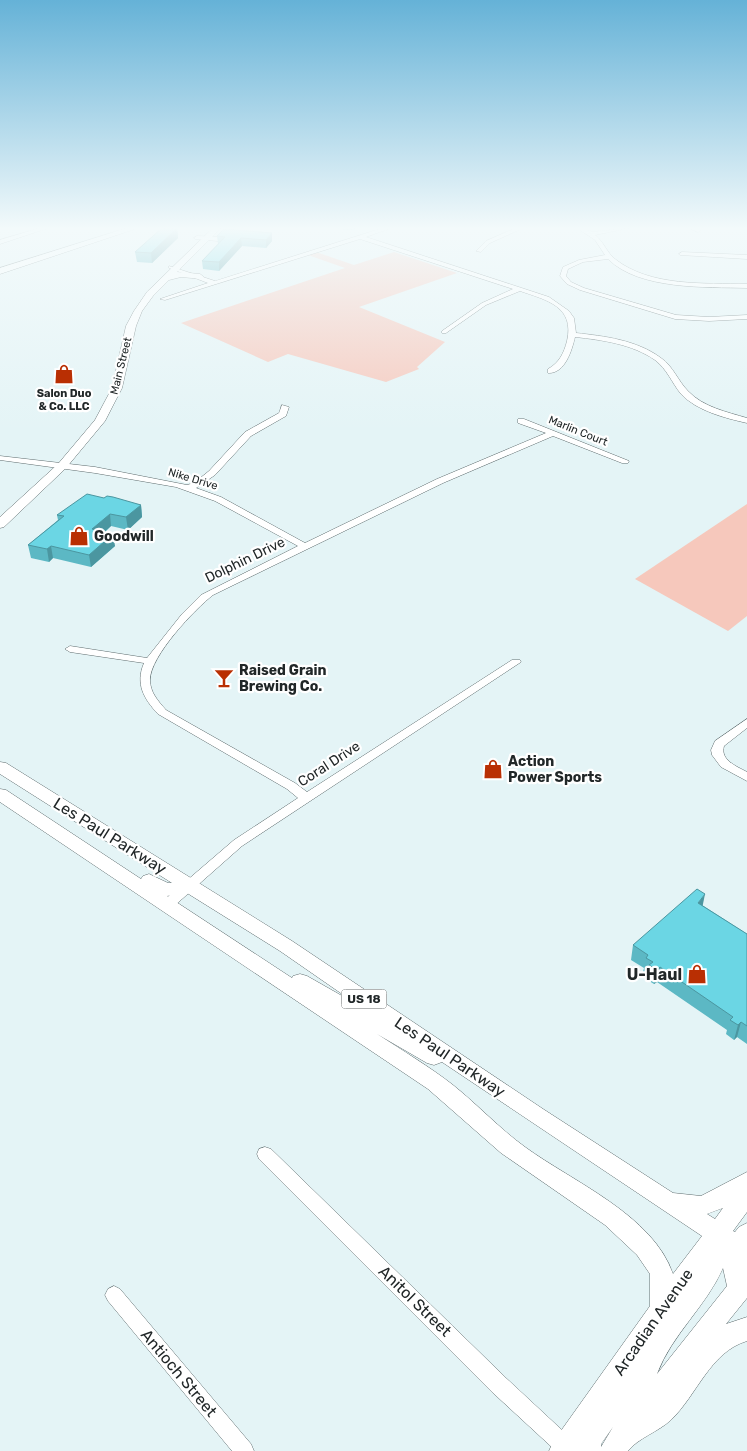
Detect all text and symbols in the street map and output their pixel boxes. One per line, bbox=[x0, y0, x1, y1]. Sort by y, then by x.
street label: Main Street bbox=[108, 335, 135, 396]
shop icon: Salon Duo & Co. LLC bbox=[53, 363, 75, 385]
place label: Salon Duo & Co. LLC bbox=[37, 387, 92, 413]
street label: Marlin Court bbox=[547, 413, 610, 449]
street label: Nike Drive bbox=[167, 465, 219, 493]
shop icon: Goodwill bbox=[68, 525, 90, 547]
place label: Goodwill bbox=[94, 528, 154, 545]
street label: Dolphin Drive bbox=[202, 533, 288, 587]
place label: Raised Grain Brewing Co. bbox=[239, 662, 326, 695]
bar icon: Raised Grain Brewing Co. bbox=[213, 667, 235, 689]
street label: Coral Drive bbox=[295, 738, 363, 790]
place label: Action Power Sports bbox=[508, 753, 602, 786]
shop icon: Action Power Sports bbox=[482, 758, 504, 780]
street label: Les Paul Parkway bbox=[50, 794, 170, 878]
shop icon: U-Haul bbox=[686, 963, 708, 985]
place label: U-Haul bbox=[627, 965, 682, 984]
road number: US 18 bbox=[342, 990, 386, 1009]
street label: Les Paul Parkway bbox=[391, 1013, 509, 1101]
street label: Anitol Street bbox=[375, 1262, 455, 1340]
street label: Arcadian Avenue bbox=[609, 1265, 697, 1379]
street label: Antioch Street bbox=[137, 1325, 221, 1421]

